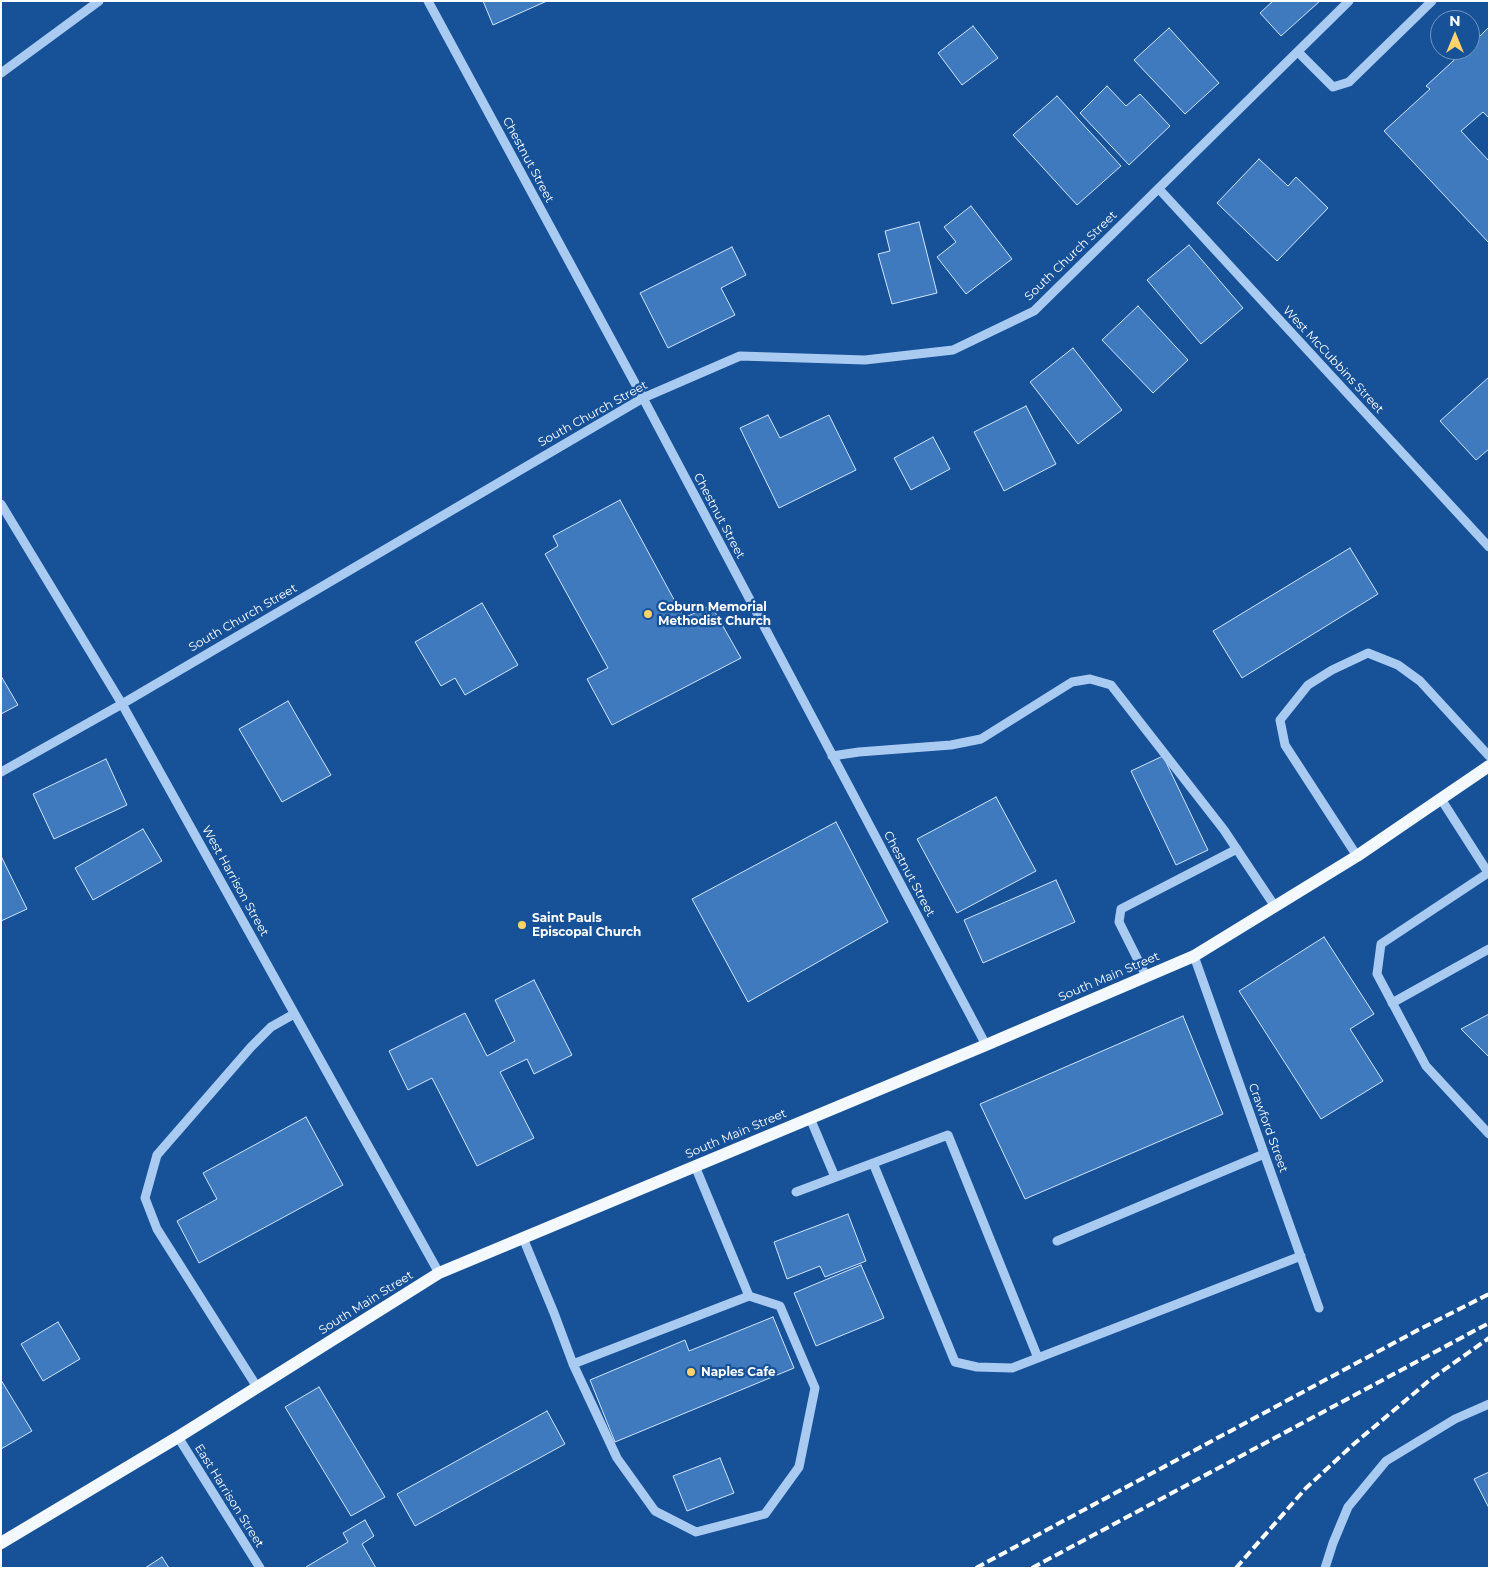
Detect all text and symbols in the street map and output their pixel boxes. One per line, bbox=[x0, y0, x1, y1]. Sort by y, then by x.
north arrow bbox=[1430, 10, 1480, 60]
text: N bbox=[1449, 12, 1461, 30]
street label: Chestnut Street bbox=[499, 115, 557, 205]
street label: South Church Street bbox=[1022, 208, 1120, 304]
street label: West McCubbins Street bbox=[1280, 303, 1386, 417]
street label: South Church Street bbox=[536, 378, 650, 450]
street label: Chestnut Street bbox=[690, 471, 748, 561]
street label: South Church Street bbox=[186, 581, 300, 655]
place label: Coburn Memorial Methodist Church bbox=[658, 600, 771, 628]
marker: Coburn Memorial Methodist Church bbox=[642, 608, 654, 620]
street label: West Harrison Street bbox=[199, 823, 271, 939]
street label: Chestnut Street bbox=[880, 829, 938, 919]
place label: Saint Pauls Episcopal Church bbox=[532, 911, 641, 939]
marker: Saint Pauls Episcopal Church bbox=[516, 919, 528, 931]
street label: South Main Street bbox=[1056, 949, 1162, 1005]
street label: Crawford Street bbox=[1245, 1081, 1291, 1175]
street label: South Main Street bbox=[683, 1106, 789, 1162]
street label: South Main Street bbox=[316, 1268, 416, 1338]
place label: Naples Cafe bbox=[701, 1365, 776, 1379]
marker: Naples Cafe bbox=[685, 1366, 697, 1378]
street label: East Harrison Street bbox=[191, 1442, 267, 1550]

